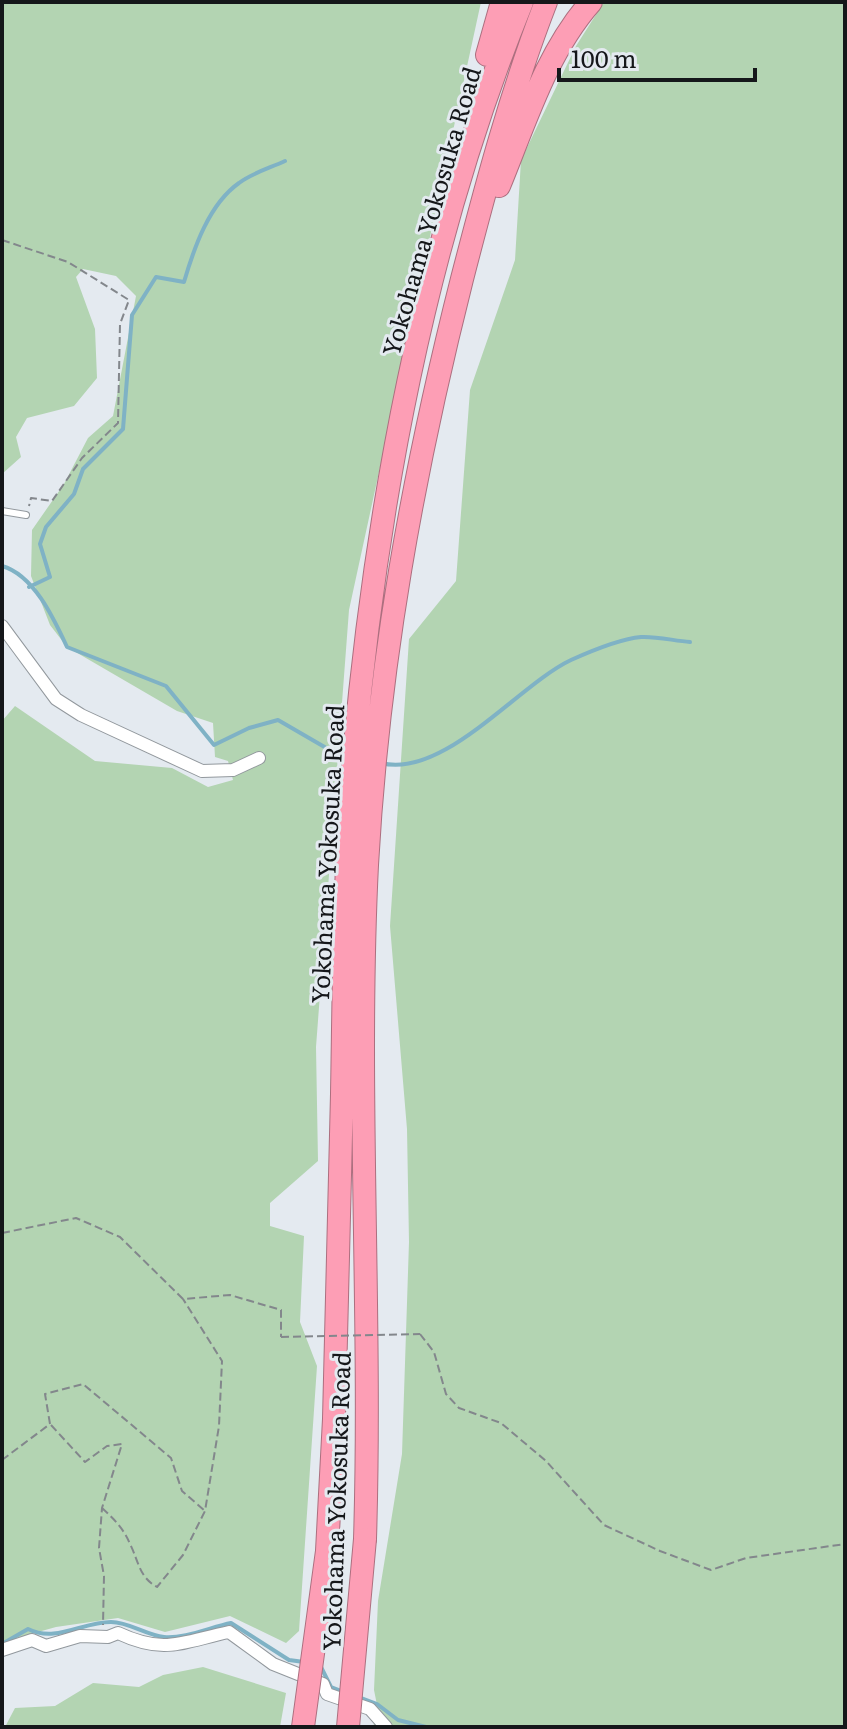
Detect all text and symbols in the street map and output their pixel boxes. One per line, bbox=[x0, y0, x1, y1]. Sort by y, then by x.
scale bar bbox=[559, 32, 755, 82]
text: 100 m bbox=[571, 40, 637, 75]
street label: Yokohama Yokosuka Road bbox=[372, 62, 488, 360]
street label: Yokohama Yokosuka Road bbox=[301, 703, 351, 1004]
street label: Yokohama Yokosuka Road bbox=[312, 1350, 358, 1651]

